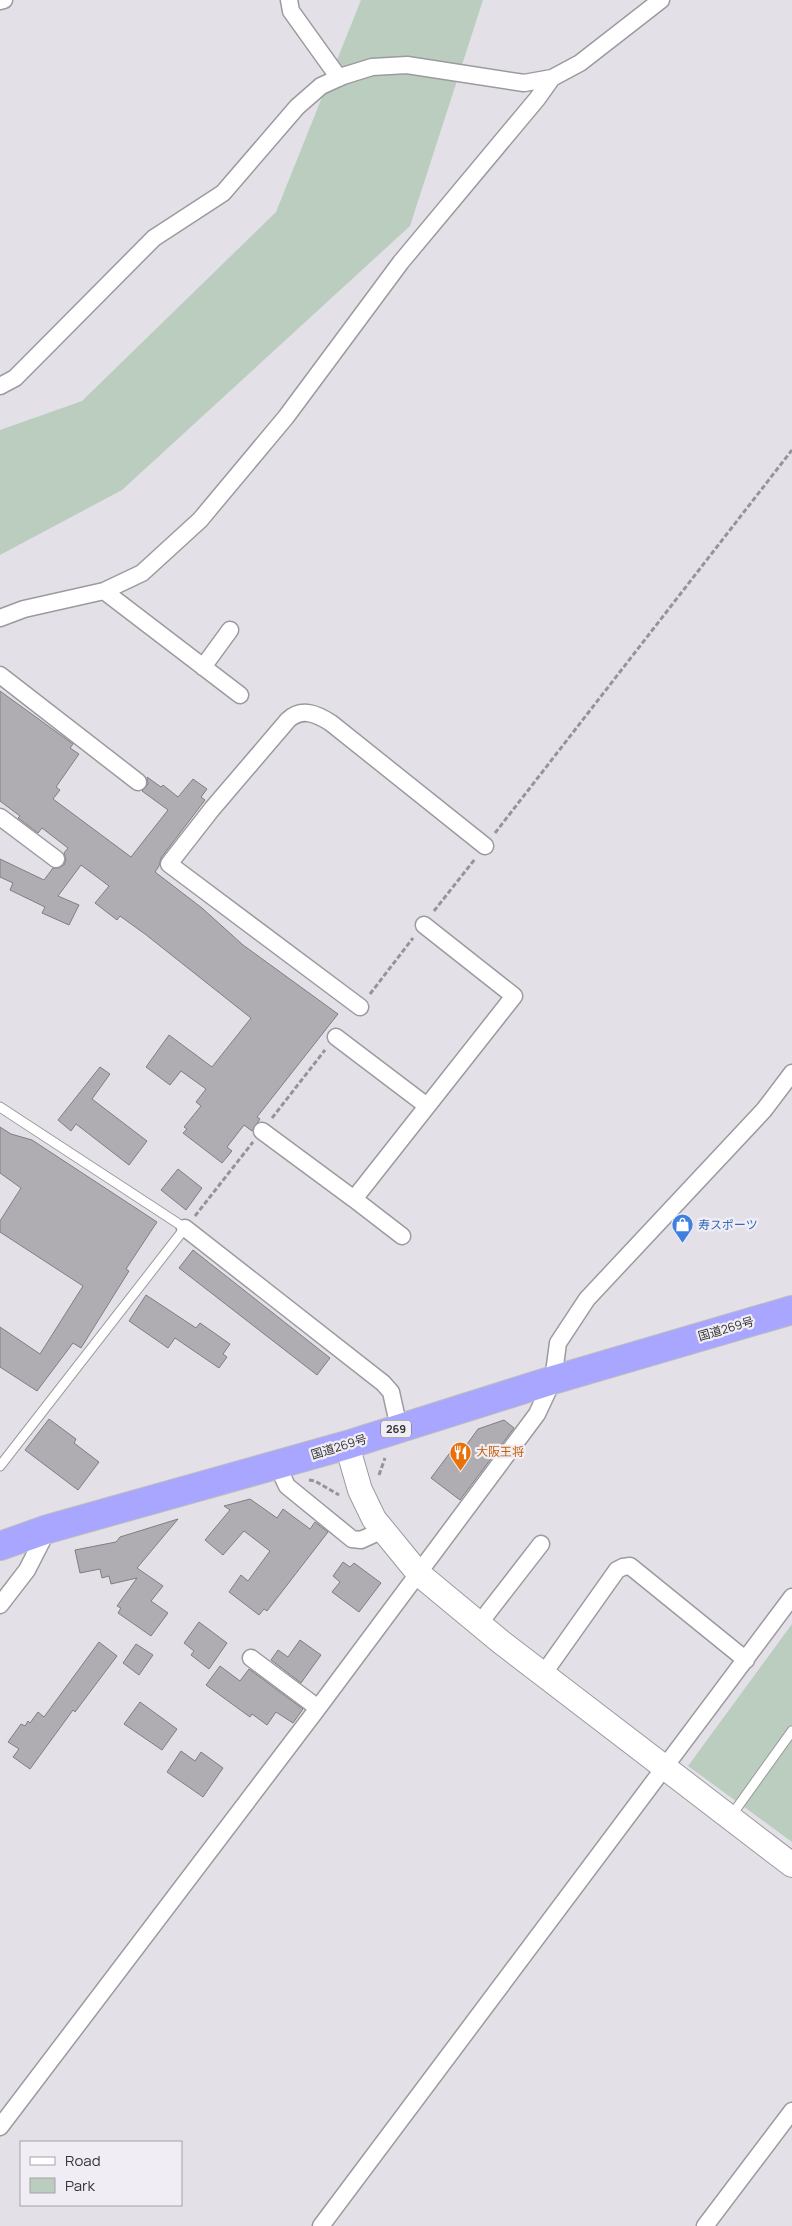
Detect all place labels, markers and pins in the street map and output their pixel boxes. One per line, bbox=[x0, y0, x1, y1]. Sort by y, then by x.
shop icon: 寿スポーツ bbox=[670, 1213, 694, 1244]
place label: 寿スポーツ bbox=[698, 1216, 758, 1233]
restaurant icon: 大阪王将 bbox=[448, 1440, 472, 1471]
place label: 大阪王将 bbox=[476, 1443, 524, 1460]

